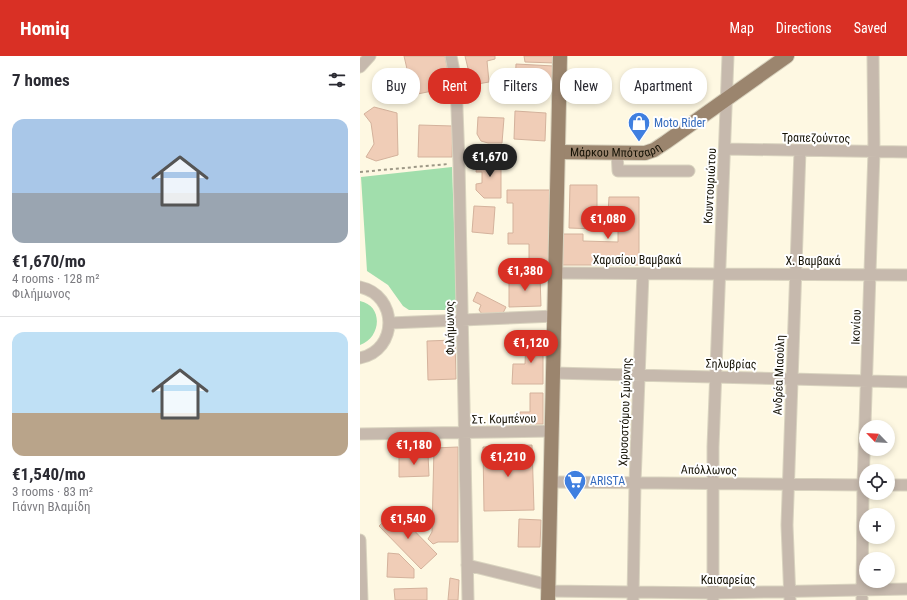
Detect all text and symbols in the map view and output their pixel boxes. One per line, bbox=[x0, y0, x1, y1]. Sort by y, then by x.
text: Homiq bbox=[20, 17, 69, 40]
text: Map bbox=[730, 20, 754, 36]
text: Directions bbox=[776, 20, 832, 36]
text: Saved bbox=[854, 20, 887, 36]
chip: Buy bbox=[372, 68, 420, 104]
chip: Rent bbox=[428, 68, 481, 104]
chip: Filters bbox=[489, 68, 552, 104]
chip: New bbox=[560, 68, 612, 104]
chip: Apartment bbox=[620, 68, 707, 104]
icon: filters bbox=[326, 69, 348, 91]
text: 7 homes bbox=[12, 70, 70, 90]
shop icon: Moto Rider bbox=[626, 110, 652, 143]
place label: Moto Rider bbox=[654, 116, 706, 130]
street label: Τραπεζούντος bbox=[782, 130, 851, 146]
street label: Μάρκου Μπότσαρη bbox=[570, 140, 664, 160]
pin: €1,670 bbox=[457, 144, 523, 178]
icon: home bbox=[144, 145, 216, 217]
street label: Κουντουριώτου bbox=[701, 148, 719, 224]
text: €1,670 bbox=[472, 149, 508, 164]
pin: €1,080 bbox=[575, 206, 641, 240]
text: €1,080 bbox=[590, 211, 626, 226]
text: €1,670/mo bbox=[12, 251, 86, 271]
street label: Χαρισίου Βαμβακά bbox=[593, 253, 681, 267]
street label: Χ. Βαμβακά bbox=[786, 254, 841, 268]
pin: €1,380 bbox=[492, 258, 558, 292]
text: €1,380 bbox=[507, 263, 543, 278]
text: 4 rooms · 128 m² bbox=[12, 271, 99, 286]
text: Φιλήμωνος bbox=[12, 286, 71, 301]
street label: Φιλήμωνος bbox=[443, 300, 457, 355]
street label: Ικονίου bbox=[848, 309, 864, 345]
pin: €1,120 bbox=[498, 330, 564, 364]
text: €1,120 bbox=[513, 335, 549, 350]
street label: Ανδρέα Μιαούλη bbox=[771, 335, 787, 415]
street label: Χρυσοστόμου Σμύρνης bbox=[616, 357, 634, 467]
street label: Σηλυβρίας bbox=[705, 357, 757, 371]
icon: home bbox=[144, 358, 216, 430]
street label: Στ. Κομπένου bbox=[472, 411, 537, 427]
north arrow bbox=[859, 420, 895, 456]
map controls bbox=[859, 420, 895, 588]
pin: €1,180 bbox=[381, 432, 447, 466]
text: €1,180 bbox=[396, 437, 432, 452]
pin: €1,210 bbox=[475, 444, 541, 478]
text: €1,210 bbox=[490, 449, 526, 464]
street label: Απόλλωνος bbox=[681, 463, 738, 477]
text: €1,540/mo bbox=[12, 464, 86, 484]
button: locate bbox=[859, 464, 895, 500]
supermarket icon: ARISTA bbox=[562, 468, 588, 501]
place label: ARISTA bbox=[590, 474, 625, 488]
text: 3 rooms · 83 m² bbox=[12, 484, 93, 499]
text: Γιάννη Βλαμίδη bbox=[12, 499, 91, 514]
pin: €1,540 bbox=[375, 506, 441, 540]
button: + bbox=[859, 508, 895, 544]
text: €1,540 bbox=[390, 511, 426, 526]
button: − bbox=[859, 552, 895, 588]
street label: Καισαρείας bbox=[701, 573, 756, 587]

